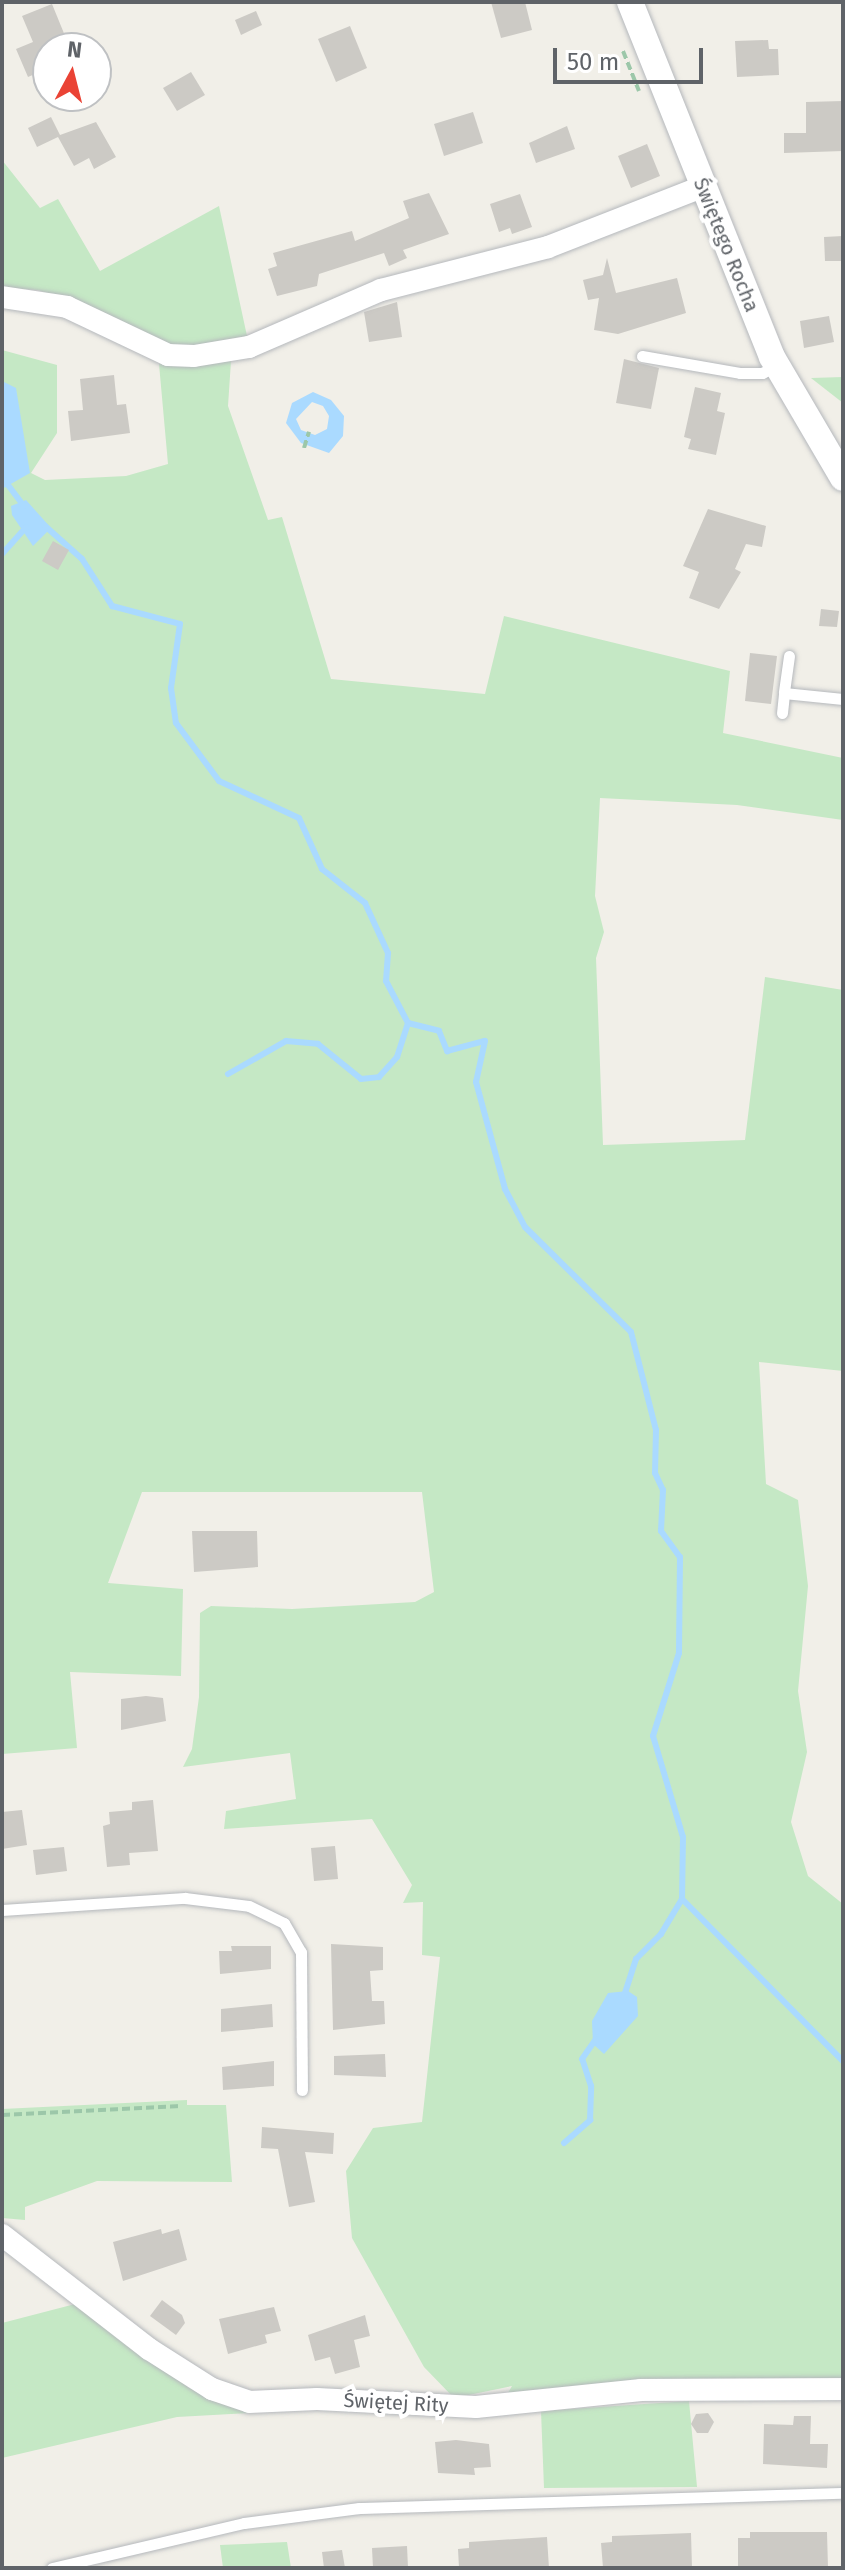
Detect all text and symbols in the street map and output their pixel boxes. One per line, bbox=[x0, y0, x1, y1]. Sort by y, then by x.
north arrow bbox=[32, 32, 112, 112]
scale bar bbox=[557, 32, 707, 82]
text: N bbox=[66, 35, 84, 64]
text: 50 m bbox=[567, 48, 619, 76]
street label: Świętego Rocha bbox=[688, 175, 764, 315]
street label: Świętej Rity bbox=[343, 2388, 449, 2418]

